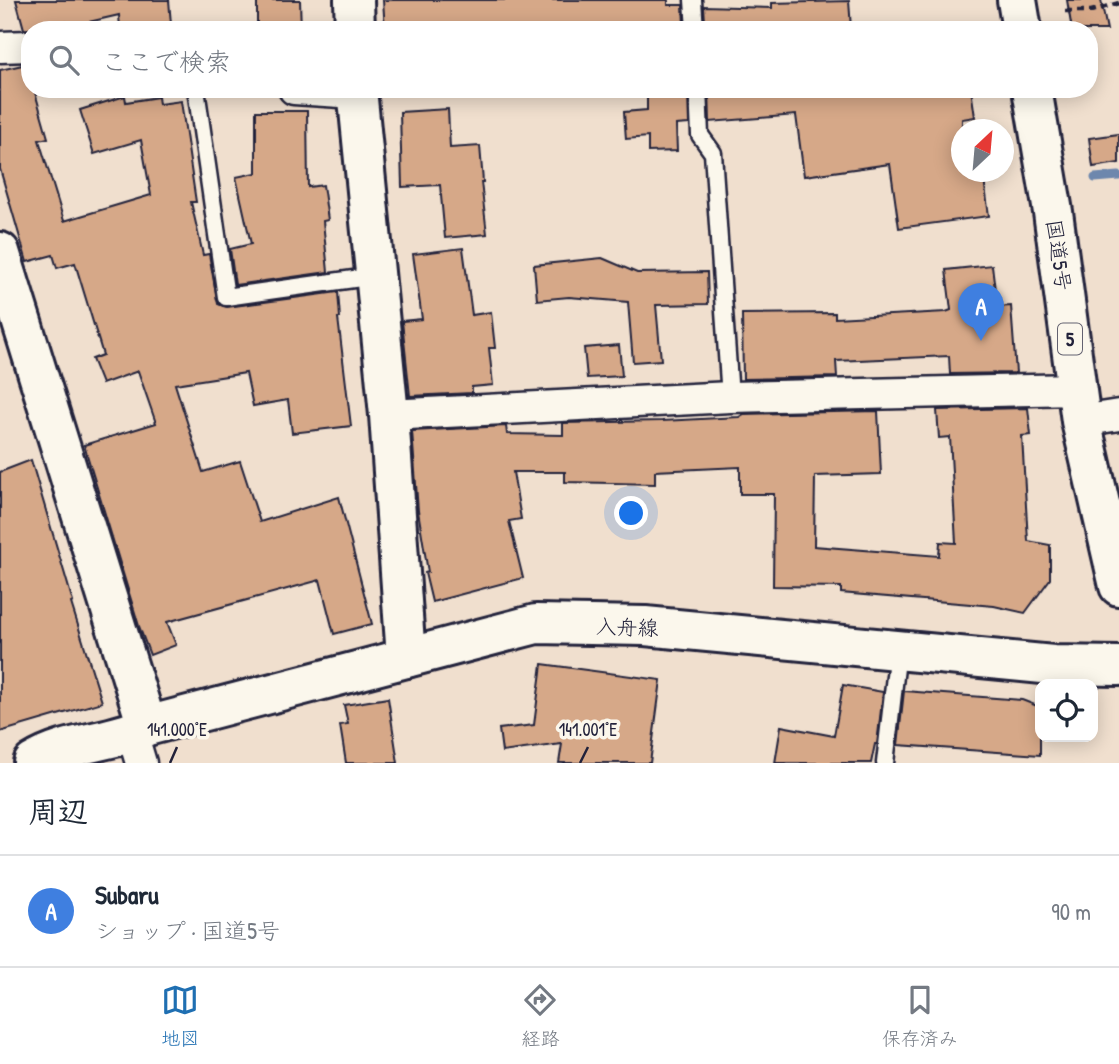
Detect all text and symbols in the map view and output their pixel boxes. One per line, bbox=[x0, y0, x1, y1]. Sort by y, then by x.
search box bbox=[21, 21, 1098, 98]
icon: search bbox=[45, 41, 83, 79]
text: ここで検索 bbox=[101, 44, 231, 79]
north arrow bbox=[951, 119, 1014, 182]
street label: 国道5号 bbox=[1040, 217, 1078, 293]
pin: A bbox=[958, 283, 1004, 341]
road number: 5 bbox=[1058, 324, 1082, 354]
your location bbox=[614, 496, 648, 530]
street label: 入舟線 bbox=[595, 611, 659, 643]
map controls bbox=[1035, 679, 1098, 742]
button: locate bbox=[1035, 679, 1098, 742]
text: 141.000°E bbox=[147, 717, 207, 742]
text: 141.001°E bbox=[559, 717, 617, 742]
text: 周辺 bbox=[28, 791, 88, 831]
text: Subaru bbox=[95, 877, 159, 912]
text: A bbox=[45, 896, 57, 927]
text: 90 m bbox=[1051, 896, 1091, 927]
text: ショップ · 国道5号 bbox=[95, 915, 280, 946]
tab: 地図 bbox=[161, 981, 199, 1051]
tab: 経路 bbox=[521, 981, 560, 1051]
tab: 保存済み bbox=[882, 981, 958, 1051]

